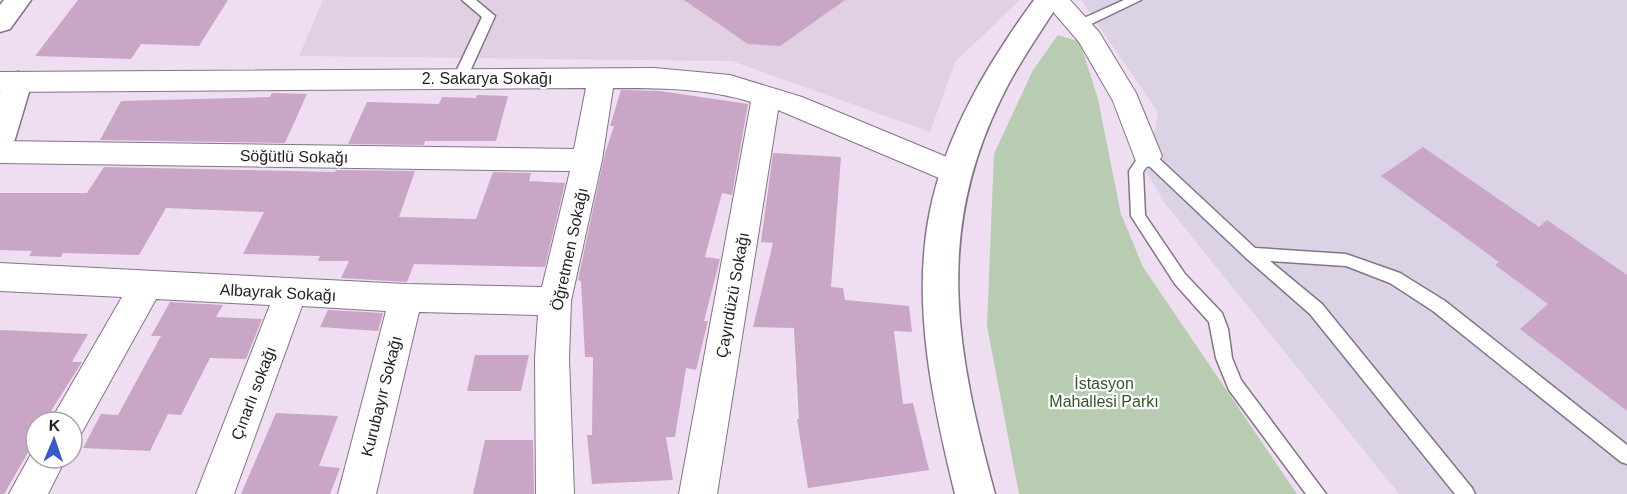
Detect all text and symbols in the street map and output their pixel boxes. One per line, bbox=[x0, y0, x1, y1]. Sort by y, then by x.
street label: 2. Sakarya Sokağı bbox=[422, 70, 552, 87]
street label: Söğütlü Sokağı bbox=[240, 147, 348, 166]
street label: Öğretmen Sokağı bbox=[548, 186, 591, 312]
street label: Çayırdüzü Sokağı bbox=[713, 231, 752, 359]
street label: Albayrak Sokağı bbox=[219, 281, 337, 304]
street label: Kurubayır Sokağı bbox=[358, 334, 405, 458]
street label: Çınarlı sokağı bbox=[228, 344, 279, 442]
park label: İstasyon Mahallesi Parkı bbox=[1049, 374, 1159, 410]
north arrow bbox=[24, 410, 84, 470]
text: K bbox=[48, 417, 61, 434]

